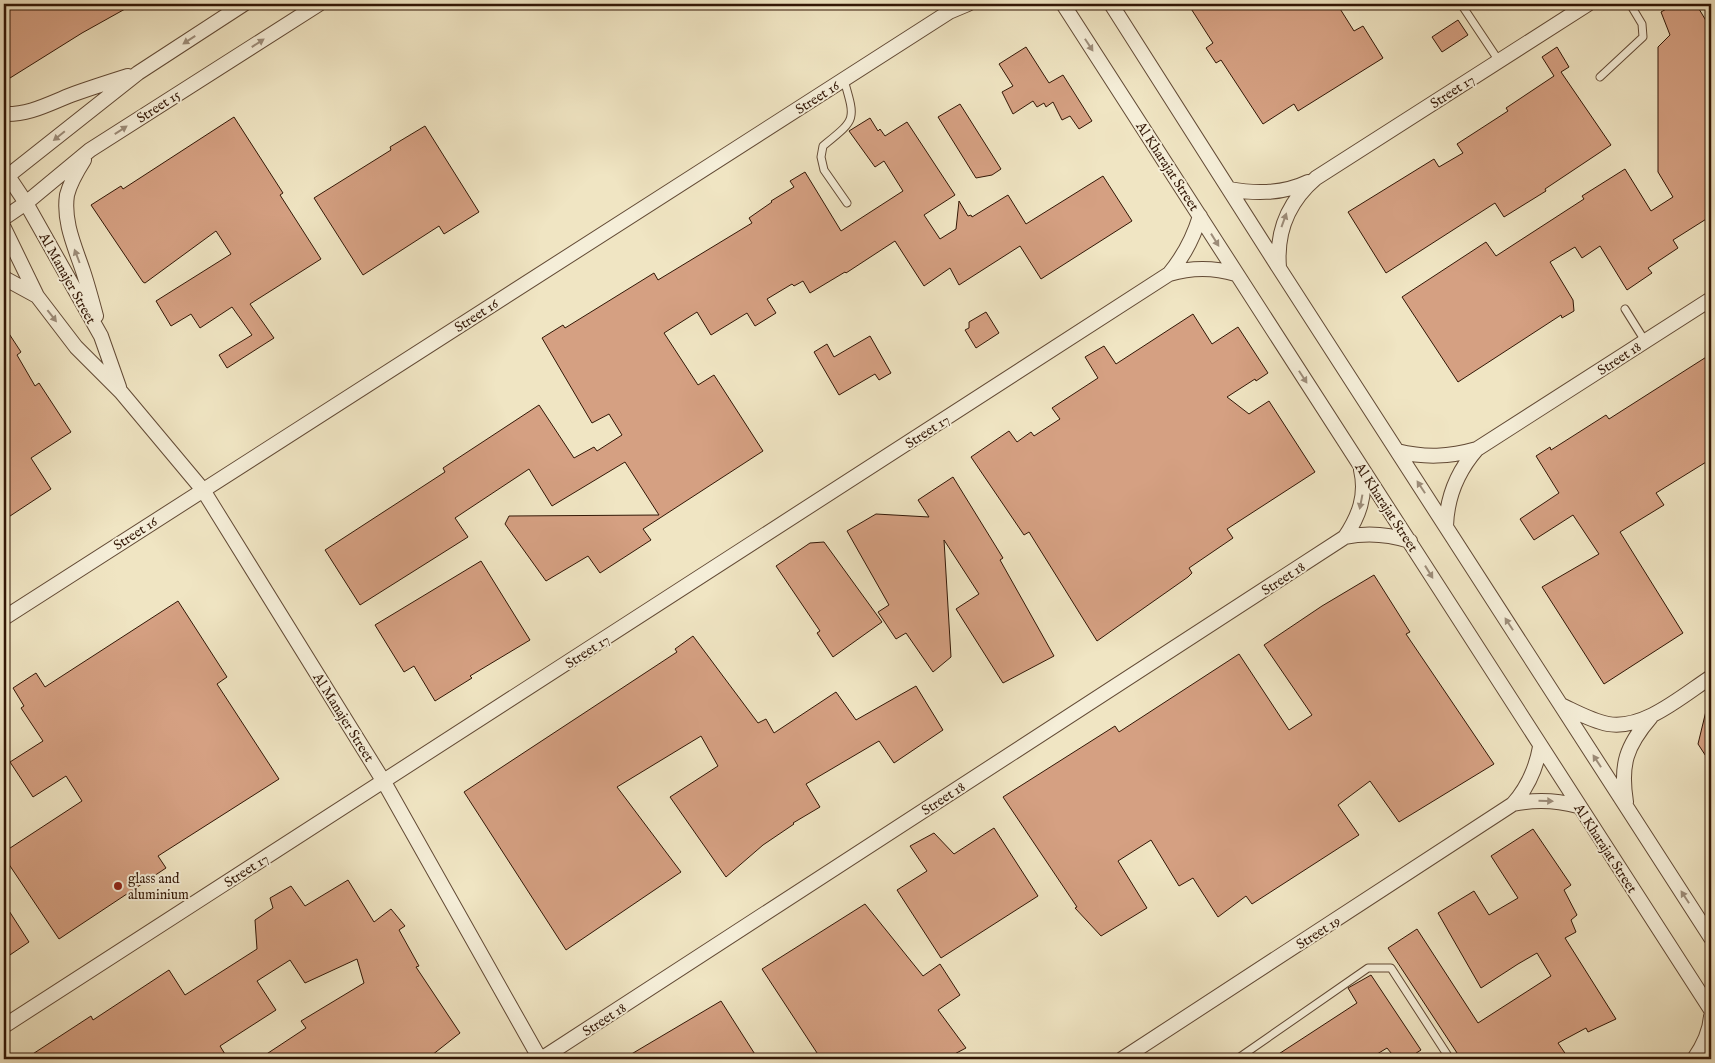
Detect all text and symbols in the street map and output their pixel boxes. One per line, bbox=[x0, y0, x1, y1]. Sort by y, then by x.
one-way arrow bbox=[182, 35, 195, 44]
one-way arrow bbox=[251, 38, 264, 48]
one-way arrow bbox=[1084, 38, 1094, 51]
street label: Street 17 bbox=[1427, 71, 1478, 113]
street label: Street 16 bbox=[792, 76, 844, 119]
street label: Street 15 bbox=[133, 86, 184, 127]
street label: Al Kharajat Street bbox=[1131, 118, 1203, 215]
one-way arrow bbox=[114, 126, 127, 135]
one-way arrow bbox=[52, 130, 65, 141]
one-way arrow bbox=[1281, 213, 1288, 228]
street label: Al Manajer Street bbox=[34, 229, 100, 328]
one-way arrow bbox=[1210, 234, 1220, 247]
one-way arrow bbox=[73, 248, 81, 263]
street label: Street 16 bbox=[451, 294, 503, 337]
one-way arrow bbox=[47, 310, 58, 323]
street label: Street 18 bbox=[1594, 338, 1645, 380]
one-way arrow bbox=[1299, 370, 1308, 383]
street label: Street 17 bbox=[902, 411, 953, 453]
street label: Al Kharajat Street bbox=[1350, 459, 1422, 556]
one-way arrow bbox=[1416, 481, 1426, 494]
one-way arrow bbox=[1357, 494, 1365, 510]
street label: Street 16 bbox=[110, 512, 162, 555]
street label: Street 18 bbox=[1258, 558, 1309, 600]
one-way arrow bbox=[1425, 565, 1434, 579]
one-way arrow bbox=[1504, 617, 1514, 631]
street label: Street 17 bbox=[562, 631, 613, 673]
street label: Al Manajer Street bbox=[308, 669, 378, 766]
one-way arrow bbox=[1592, 754, 1602, 767]
street label: Street 18 bbox=[918, 778, 969, 820]
one-way arrow bbox=[1538, 797, 1554, 805]
street label: Al Kharajat Street bbox=[1569, 800, 1641, 897]
street label: Street 17 bbox=[221, 850, 272, 892]
place label: glass and aluminium bbox=[128, 870, 189, 904]
marker: glass and aluminium bbox=[112, 880, 124, 892]
one-way arrow bbox=[1680, 891, 1690, 904]
street label: Street 19 bbox=[1293, 912, 1344, 954]
street label: Street 18 bbox=[579, 999, 630, 1041]

